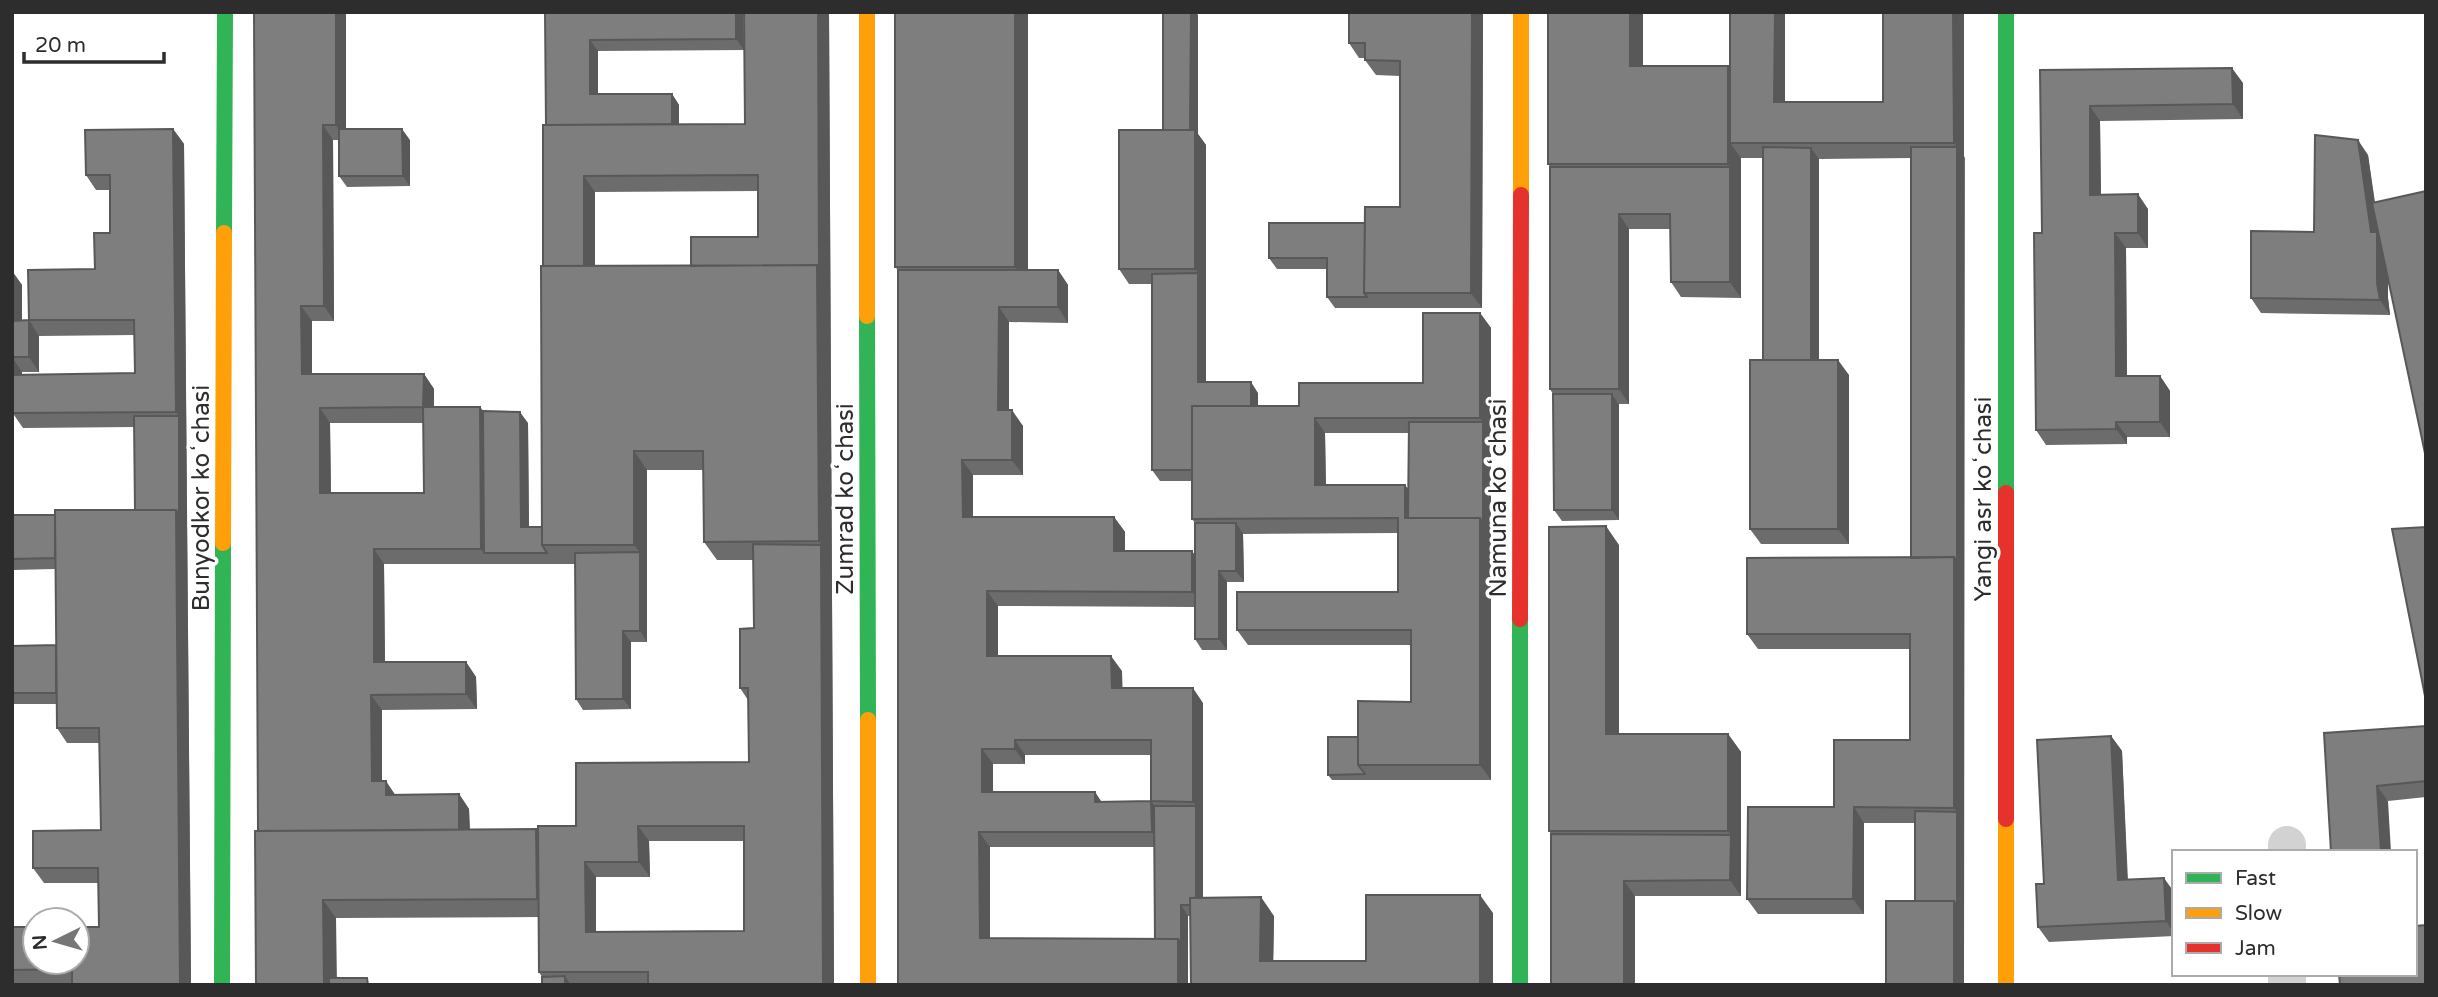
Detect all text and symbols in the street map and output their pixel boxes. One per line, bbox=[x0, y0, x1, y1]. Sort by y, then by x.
scale bar bbox=[24, 21, 164, 65]
text: 20 m bbox=[35, 33, 86, 58]
street label: Bunyodkor koʻchasi bbox=[187, 385, 216, 611]
street label: Yangi asr koʻchasi bbox=[1969, 397, 1998, 601]
street label: Namuna koʻchasi bbox=[1484, 398, 1513, 598]
street label: Zumrad koʻchasi bbox=[831, 403, 860, 595]
legend bbox=[2172, 850, 2417, 976]
text: Fast bbox=[2235, 866, 2276, 891]
text: Slow bbox=[2235, 901, 2283, 926]
north arrow bbox=[21, 906, 91, 976]
text: N bbox=[28, 934, 52, 951]
text: Jam bbox=[2235, 936, 2276, 961]

